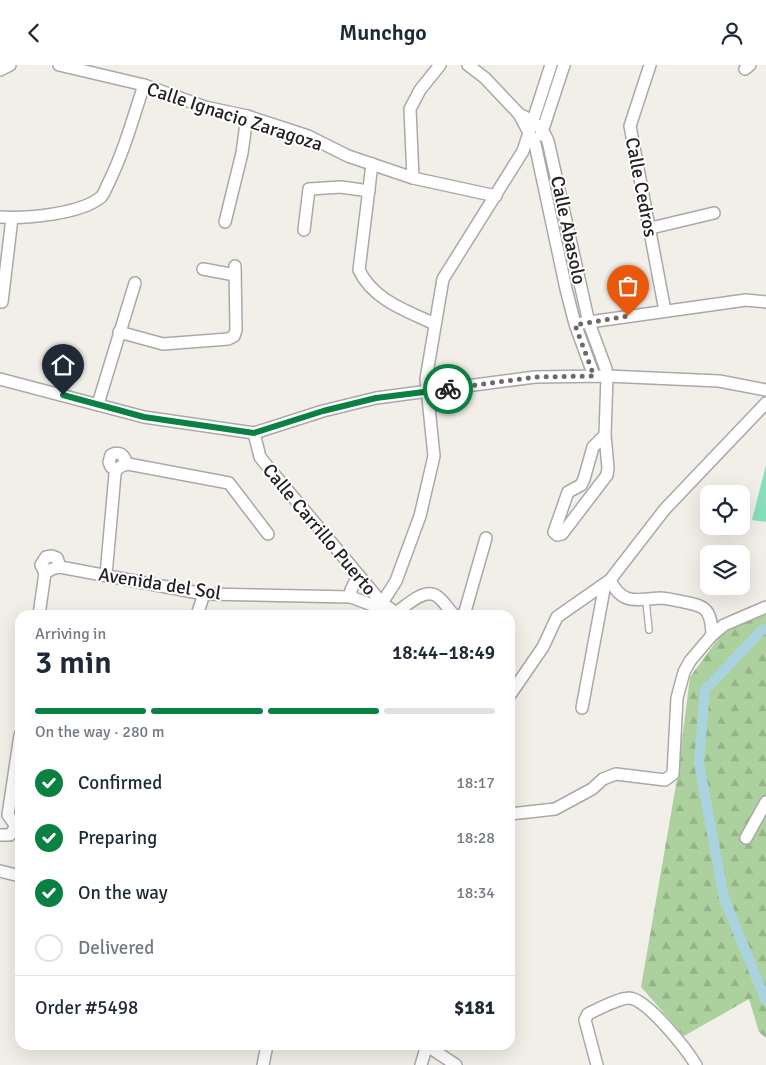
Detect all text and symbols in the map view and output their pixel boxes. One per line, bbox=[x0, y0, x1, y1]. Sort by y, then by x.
icon: back bbox=[20, 19, 48, 47]
text: Munchgo bbox=[339, 19, 427, 46]
icon: person bbox=[718, 19, 746, 47]
street label: Calle Ignacio Zaragoza bbox=[144, 77, 326, 157]
street label: Calle Cedros bbox=[620, 135, 662, 239]
street label: Calle Abasolo bbox=[545, 174, 591, 287]
pin bbox=[607, 265, 649, 316]
icon: bag bbox=[614, 272, 642, 300]
pin bbox=[42, 344, 84, 395]
icon: home bbox=[49, 351, 77, 379]
courier bbox=[423, 364, 473, 414]
icon: bike bbox=[434, 375, 462, 403]
street label: Calle Carrillo Puerto bbox=[257, 459, 381, 601]
map controls bbox=[700, 485, 750, 595]
button: locate bbox=[700, 485, 750, 535]
button: layers bbox=[700, 545, 750, 595]
street label: Avenida del Sol bbox=[97, 562, 223, 606]
text: Arriving in bbox=[35, 624, 106, 644]
text: 18:44–18:49 bbox=[392, 641, 495, 665]
text: 3 min bbox=[35, 643, 112, 682]
text: On the way · 280 m bbox=[35, 722, 165, 742]
icon: check bbox=[35, 769, 63, 797]
text: Confirmed bbox=[78, 771, 162, 795]
text: 18:17 bbox=[456, 773, 495, 793]
icon: check bbox=[35, 824, 63, 852]
text: Preparing bbox=[78, 826, 157, 850]
text: 18:28 bbox=[456, 828, 495, 848]
icon: check bbox=[35, 879, 63, 907]
text: On the way bbox=[78, 881, 168, 905]
text: 18:34 bbox=[456, 883, 495, 903]
text: Delivered bbox=[78, 936, 154, 960]
text: Order #5498 bbox=[35, 996, 138, 1020]
text: $181 bbox=[454, 996, 495, 1020]

